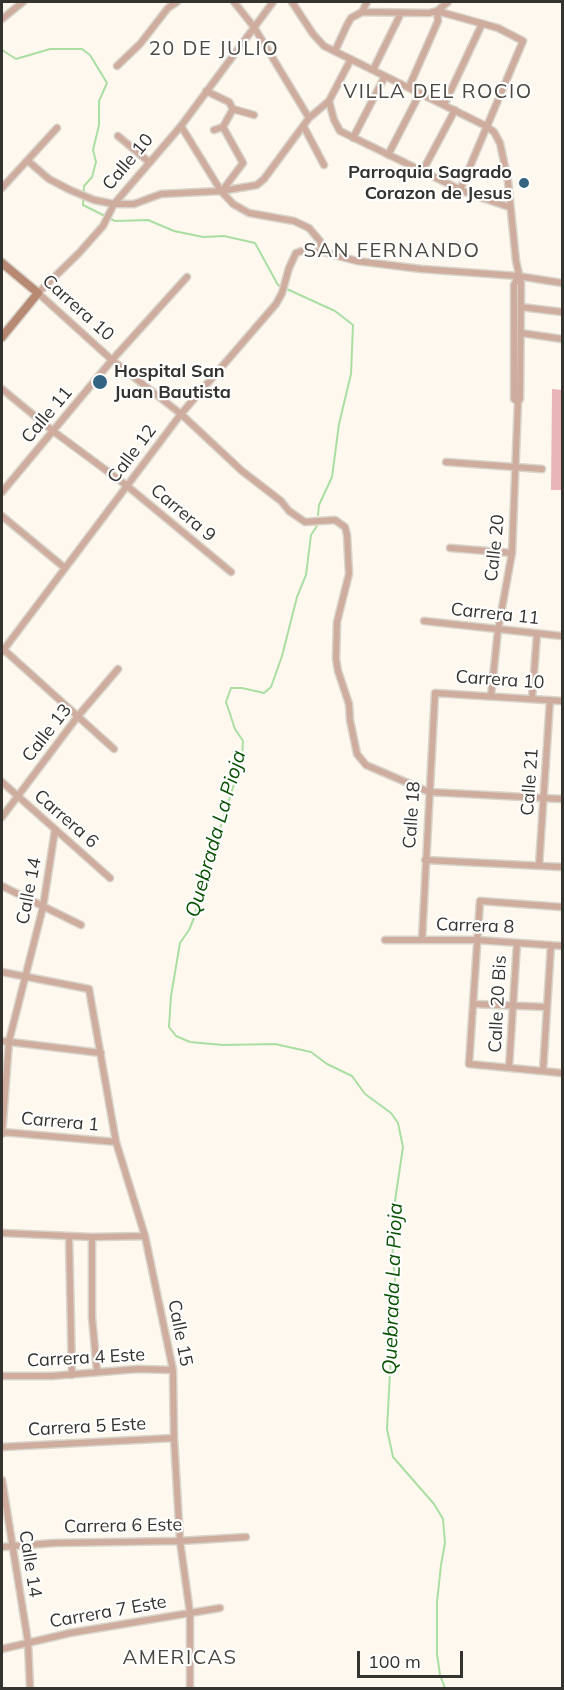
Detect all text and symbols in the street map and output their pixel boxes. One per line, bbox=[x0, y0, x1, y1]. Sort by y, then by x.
district label: 20 DE JULIO bbox=[149, 37, 279, 61]
district label: VILLA DEL ROCIO bbox=[343, 80, 533, 104]
street label: Calle 10 bbox=[98, 129, 158, 195]
place label: Parroquia Sagrado Corazon de Jesus bbox=[348, 162, 512, 204]
marker: Parroquia Sagrado Corazon de Jesus bbox=[517, 176, 531, 190]
district label: SAN FERNANDO bbox=[303, 239, 481, 263]
street label: Carrera 10 bbox=[38, 270, 118, 346]
place label: Hospital San Juan Bautista bbox=[114, 361, 231, 404]
marker: Hospital San Juan Bautista bbox=[91, 373, 109, 391]
street label: Calle 11 bbox=[17, 382, 77, 448]
street label: Calle 12 bbox=[103, 421, 161, 487]
street label: Carrera 9 bbox=[146, 480, 220, 546]
street label: Calle 20 bbox=[481, 513, 509, 583]
street label: Carrera 11 bbox=[450, 599, 540, 629]
street label: Carrera 10 bbox=[455, 666, 545, 694]
street label: Calle 13 bbox=[18, 700, 76, 766]
water label: Quebrada La Pioja bbox=[181, 748, 251, 920]
street label: Calle 21 bbox=[517, 748, 543, 816]
street label: Calle 18 bbox=[399, 781, 425, 849]
street label: Carrera 6 bbox=[29, 785, 103, 853]
street label: Calle 14 bbox=[12, 856, 46, 926]
street label: Carrera 8 bbox=[435, 914, 515, 938]
street label: Calle 20 Bis bbox=[485, 955, 511, 1053]
street label: Carrera 1 bbox=[20, 1108, 100, 1136]
water label: Quebrada La Pioja bbox=[378, 1202, 408, 1376]
street label: Calle 15 bbox=[163, 1298, 197, 1368]
street label: Carrera 4 Este bbox=[26, 1344, 146, 1372]
street label: Carrera 5 Este bbox=[27, 1413, 147, 1441]
street label: Carrera 6 Este bbox=[64, 1514, 182, 1538]
street label: Calle 14 bbox=[14, 1529, 46, 1599]
street label: Carrera 7 Este bbox=[48, 1591, 168, 1633]
scale bar bbox=[360, 1639, 466, 1677]
district label: AMERICAS bbox=[123, 1646, 237, 1670]
text: 100 m bbox=[368, 1650, 421, 1673]

